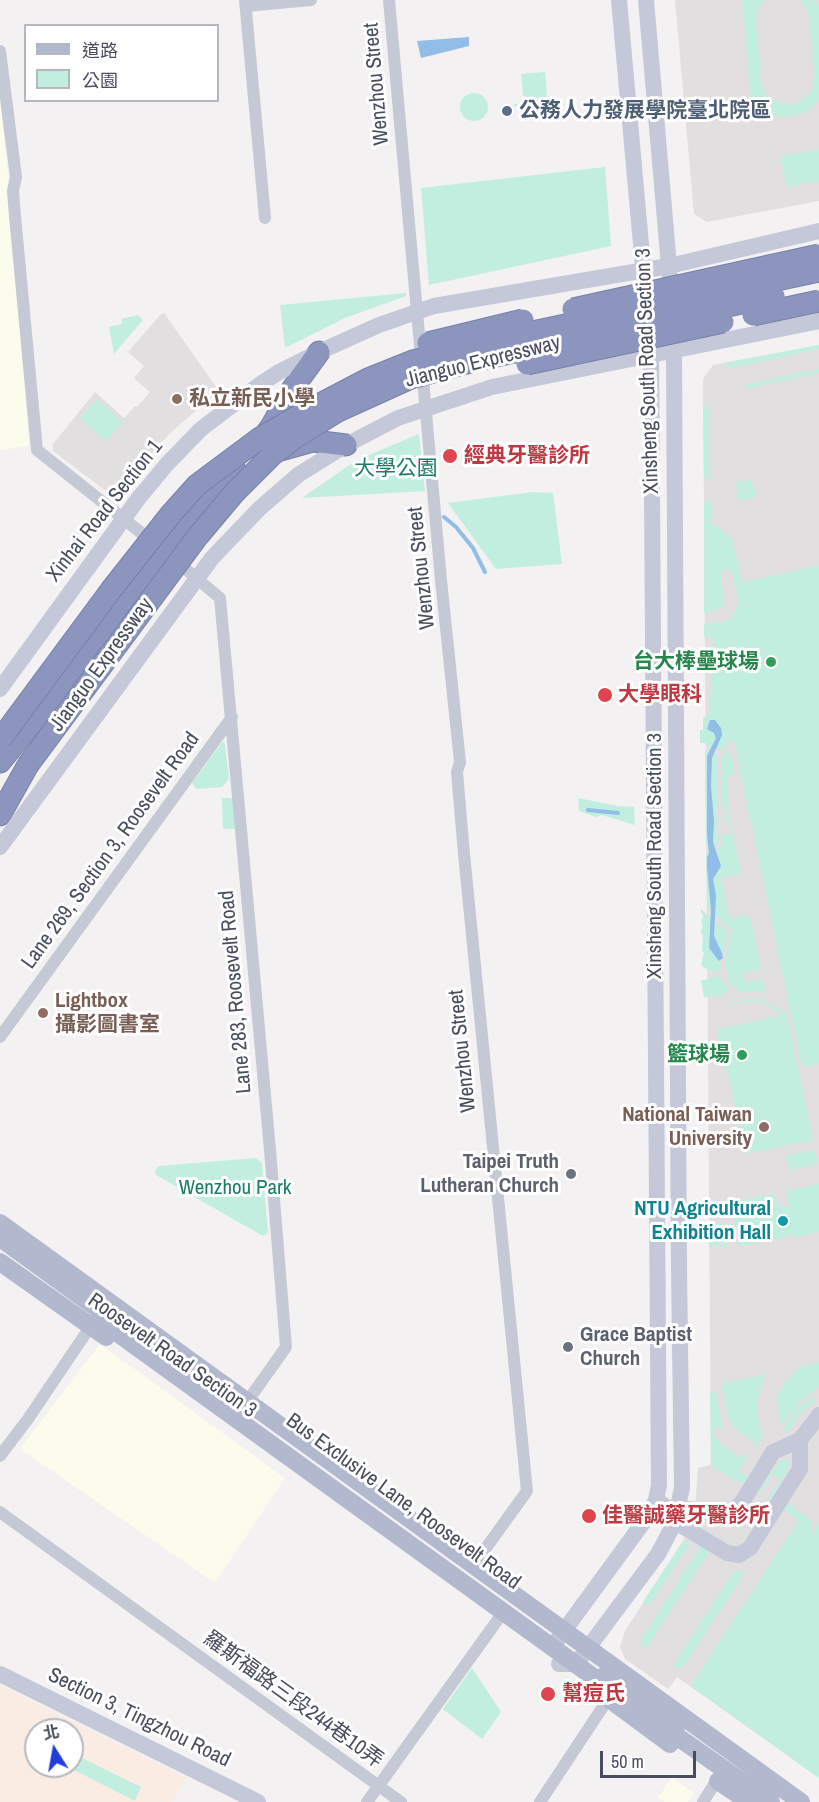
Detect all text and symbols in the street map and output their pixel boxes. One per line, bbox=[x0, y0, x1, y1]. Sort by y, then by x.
street label: Wenzhou Street bbox=[359, 22, 395, 146]
legend bbox=[24, 24, 219, 102]
text: 道路 bbox=[82, 38, 118, 63]
text: 公園 bbox=[82, 68, 118, 93]
place label: 公務人力發展學院臺北院區 bbox=[519, 98, 771, 124]
marker: 公務人力發展學院臺北院區 bbox=[500, 104, 514, 118]
street label: Xinsheng South Road Section 3 bbox=[631, 248, 665, 494]
street label: Jianguo Expressway bbox=[403, 331, 563, 393]
place label: 私立新民小學 bbox=[189, 386, 315, 412]
marker: 私立新民小學 bbox=[170, 392, 184, 406]
street label: Xinhai Road Section 1 bbox=[42, 435, 168, 587]
place label: 經典牙醫診所 bbox=[464, 443, 590, 469]
marker: 經典牙醫診所 bbox=[441, 447, 459, 465]
park label: 大學公園 bbox=[354, 456, 438, 482]
street label: Wenzhou Street bbox=[403, 505, 441, 631]
street label: Jianguo Expressway bbox=[45, 593, 159, 737]
place label: 台大棒壘球場 bbox=[633, 649, 759, 675]
marker: 台大棒壘球場 bbox=[764, 655, 778, 669]
place label: 大學眼科 bbox=[618, 682, 702, 708]
marker: 大學眼科 bbox=[596, 686, 614, 704]
street label: Lane 269, Section 3, Roosevelt Road bbox=[17, 728, 205, 974]
street label: Xinsheng South Road Section 3 bbox=[642, 733, 668, 979]
street label: Lane 283, Roosevelt Road bbox=[215, 889, 257, 1095]
place label: Lightbox 攝影圖書室 bbox=[55, 988, 160, 1038]
street label: Wenzhou Street bbox=[444, 988, 482, 1114]
marker: Lightbox 攝影圖書室 bbox=[36, 1006, 50, 1020]
place label: 籃球場 bbox=[667, 1042, 730, 1068]
marker: 籃球場 bbox=[735, 1048, 749, 1062]
place label: National Taiwan University bbox=[622, 1102, 752, 1152]
marker: National Taiwan University bbox=[757, 1120, 771, 1134]
place label: Taipei Truth Lutheran Church bbox=[420, 1149, 559, 1199]
marker: Taipei Truth Lutheran Church bbox=[564, 1167, 578, 1181]
park label: Wenzhou Park bbox=[179, 1175, 291, 1201]
place label: NTU Agricultural Exhibition Hall bbox=[634, 1196, 771, 1246]
marker: NTU Agricultural Exhibition Hall bbox=[776, 1214, 790, 1228]
street label: Roosevelt Road Section 3 bbox=[83, 1288, 261, 1424]
place label: Grace Baptist Church bbox=[580, 1322, 692, 1372]
marker: Grace Baptist Church bbox=[561, 1340, 575, 1354]
street label: Bus Exclusive Lane, Roosevelt Road bbox=[281, 1409, 525, 1595]
place label: 佳醫誠藥牙醫診所 bbox=[602, 1503, 770, 1529]
marker: 佳醫誠藥牙醫診所 bbox=[580, 1507, 598, 1525]
street label: 羅斯福路三段244巷10弄 bbox=[198, 1626, 388, 1774]
street label: Section 3, Tingzhou Road bbox=[44, 1663, 234, 1773]
place label: 幫痘氏 bbox=[562, 1681, 625, 1707]
marker: 幫痘氏 bbox=[539, 1685, 557, 1703]
north arrow bbox=[24, 1718, 84, 1778]
text: 北 bbox=[41, 1720, 61, 1745]
scale bar bbox=[603, 1739, 699, 1777]
text: 50 m bbox=[611, 1749, 644, 1774]

